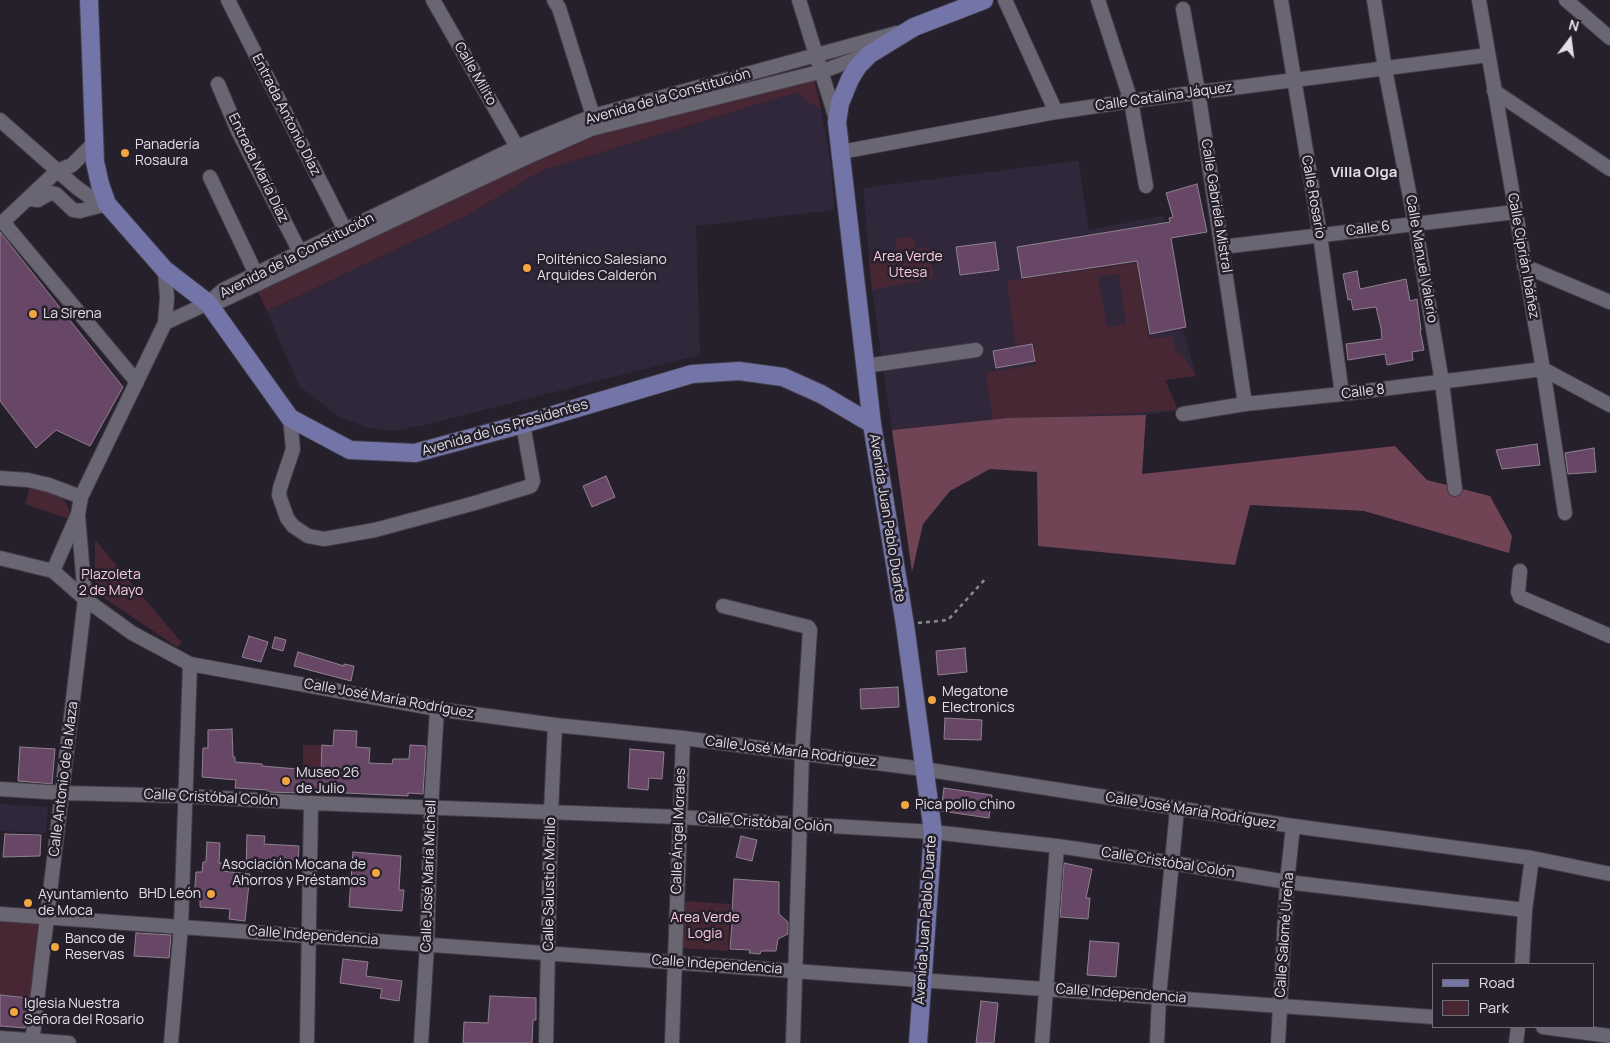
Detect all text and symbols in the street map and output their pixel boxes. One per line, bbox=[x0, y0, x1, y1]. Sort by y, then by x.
north arrow bbox=[1545, 15, 1595, 65]
text: N bbox=[1567, 15, 1581, 36]
street label: Calle Milito bbox=[450, 39, 500, 109]
street label: Entrada Antonio Díaz bbox=[248, 51, 324, 179]
street label: Avenida de la Constitución bbox=[584, 65, 752, 129]
street label: Calle Catalina Jáquez bbox=[1094, 79, 1234, 115]
street label: Entrada María Díaz bbox=[224, 111, 292, 225]
place label: Panadería Rosaura bbox=[135, 137, 200, 170]
street label: Calle Gabriela Mistral bbox=[1197, 138, 1235, 274]
marker: Panadería Rosaura bbox=[119, 147, 131, 159]
street label: Calle Rosario bbox=[1297, 154, 1329, 240]
district label: Villa Olga bbox=[1331, 164, 1397, 182]
street label: Calle Ciprián Ibáñez bbox=[1504, 192, 1542, 320]
street label: Calle Manuel Valerio bbox=[1401, 194, 1441, 324]
street label: Avenida de la Constitución bbox=[217, 210, 377, 302]
street label: Calle 6 bbox=[1345, 218, 1391, 240]
park label: Area Verde Utesa bbox=[873, 249, 943, 282]
place label: Politénico Salesiano Arquides Calderón bbox=[537, 252, 667, 284]
marker: Politénico Salesiano Arquides Calderón bbox=[521, 262, 533, 274]
place label: La Sirena bbox=[43, 306, 102, 322]
marker: La Sirena bbox=[27, 308, 39, 320]
street label: Calle 8 bbox=[1340, 381, 1386, 403]
street label: Avenida de los Presidentes bbox=[420, 396, 590, 460]
street label: Avenida Juan Pablo Duarte bbox=[865, 433, 909, 603]
park label: Plazoleta 2 de Mayo bbox=[79, 567, 143, 600]
street label: Calle José María Rodríguez bbox=[303, 676, 475, 722]
place label: Megatone Electronics bbox=[942, 684, 1015, 716]
marker: Megatone Electronics bbox=[926, 694, 938, 706]
street label: Calle Antonio de la Maza bbox=[46, 700, 82, 858]
street label: Calle José María Rodríguez bbox=[704, 733, 878, 771]
place label: Museo 26 de Julio bbox=[296, 765, 359, 798]
street label: Calle Ángel Morales bbox=[668, 768, 690, 894]
marker: Museo 26 de Julio bbox=[280, 775, 292, 787]
street label: Calle Cristóbal Colón bbox=[143, 786, 279, 810]
street label: Calle José María Rodríguez bbox=[1104, 789, 1278, 833]
place label: Pica pollo chino bbox=[915, 797, 1015, 813]
street label: Calle José María Michell bbox=[418, 799, 440, 953]
marker: Pica pollo chino bbox=[899, 799, 911, 811]
street label: Calle Cristóbal Colón bbox=[697, 810, 833, 836]
street label: Calle Salustio Morillo bbox=[540, 817, 560, 951]
street label: Avenida Juan Pablo Duarte bbox=[912, 835, 940, 1005]
street label: Calle Cristóbal Colón bbox=[1100, 844, 1236, 882]
place label: Asociación Mocana de Ahorros y Préstamos bbox=[222, 857, 366, 890]
marker: Asociación Mocana de Ahorros y Préstamos bbox=[370, 867, 382, 879]
street label: Calle Salomé Ureña bbox=[1272, 872, 1298, 998]
place label: BHD León bbox=[139, 886, 201, 902]
place label: Ayuntamiento de Moca bbox=[38, 887, 129, 920]
marker: BHD León bbox=[205, 888, 217, 900]
marker: Ayuntamiento de Moca bbox=[22, 897, 34, 909]
park label: Area Verde Logia bbox=[670, 910, 740, 942]
street label: Calle Independencia bbox=[247, 923, 379, 949]
place label: Banco de Reservas bbox=[65, 931, 125, 964]
marker: Banco de Reservas bbox=[49, 941, 61, 953]
street label: Calle Independencia bbox=[651, 952, 783, 978]
legend bbox=[1432, 963, 1595, 1028]
text: Road bbox=[1479, 972, 1515, 993]
street label: Calle Independencia bbox=[1055, 981, 1187, 1007]
place label: Iglesia Nuestra Señora del Rosario bbox=[24, 996, 144, 1028]
text: Park bbox=[1479, 997, 1509, 1018]
marker: Iglesia Nuestra Señora del Rosario bbox=[8, 1006, 20, 1018]

